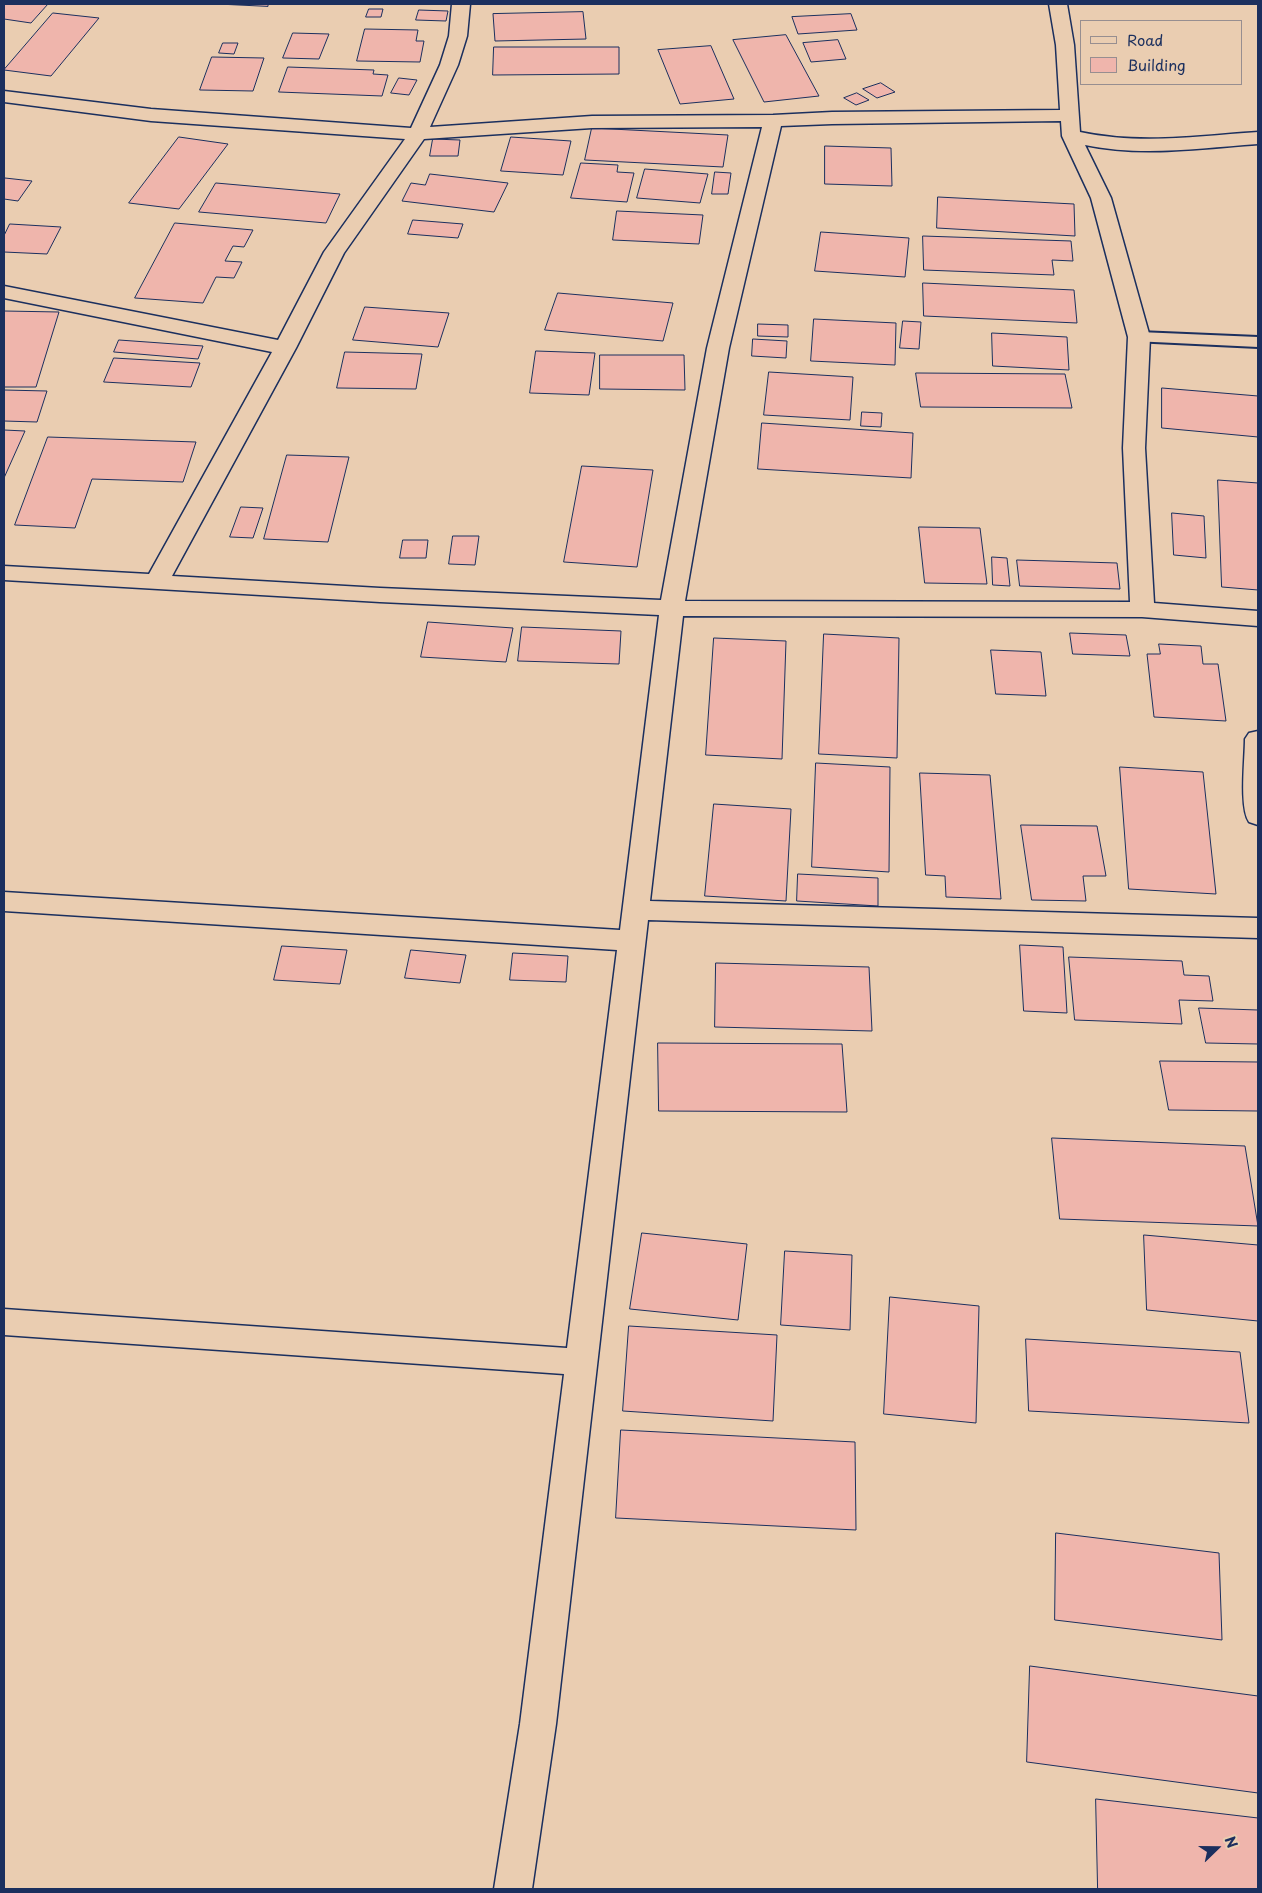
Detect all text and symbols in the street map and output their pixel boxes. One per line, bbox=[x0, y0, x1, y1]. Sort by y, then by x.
legend bbox=[1080, 20, 1242, 85]
text: Road bbox=[1127, 28, 1163, 51]
text: Building bbox=[1127, 53, 1186, 76]
north arrow bbox=[1192, 1823, 1242, 1873]
text: N bbox=[1220, 1833, 1243, 1851]

